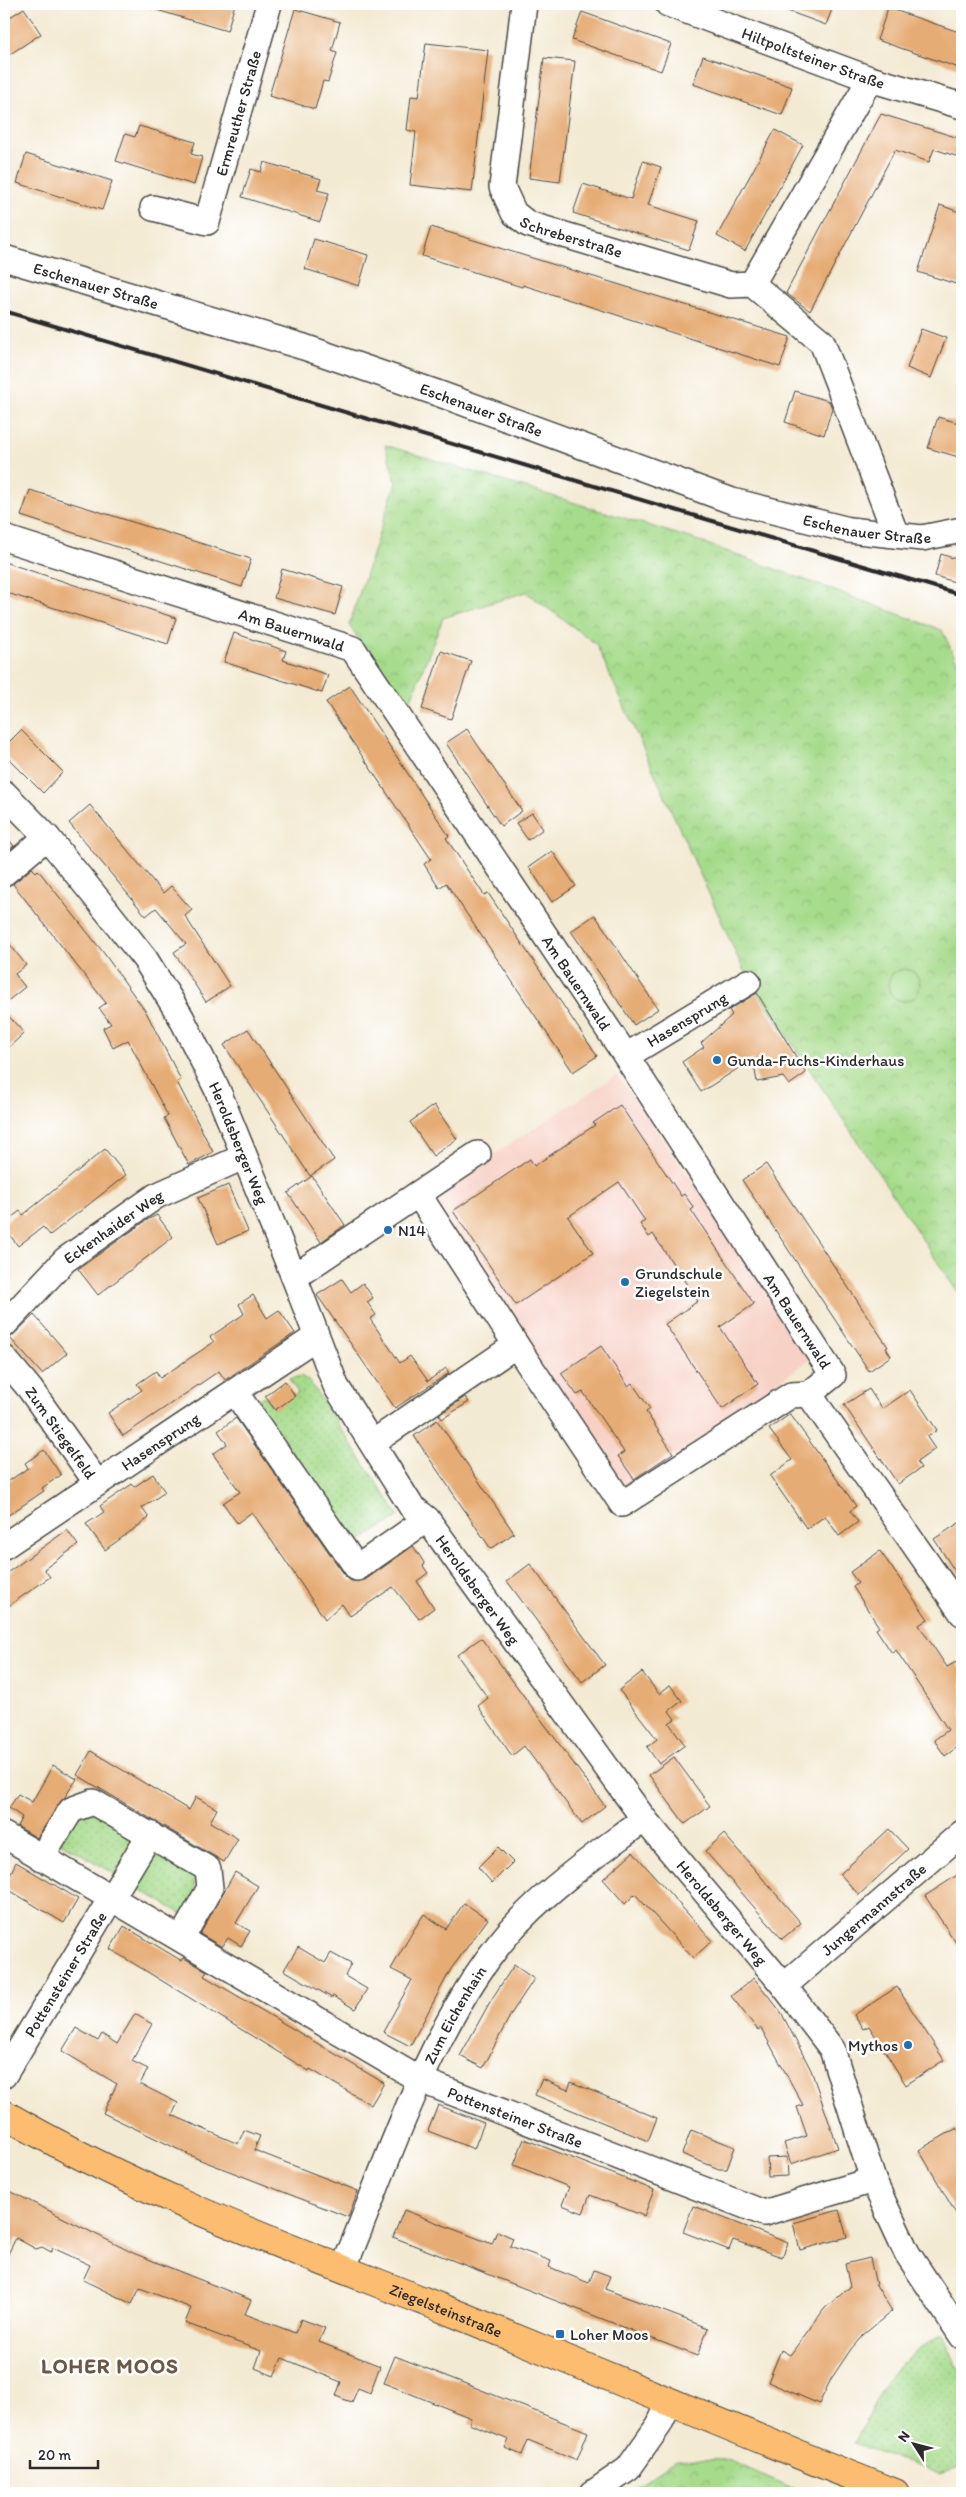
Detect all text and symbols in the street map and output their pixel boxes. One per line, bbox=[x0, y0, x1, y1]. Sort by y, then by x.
street label: Hiltpoltsteiner Straße bbox=[739, 23, 887, 92]
street label: Ermreuther Straße bbox=[211, 48, 265, 178]
street label: Schreberstraße bbox=[516, 212, 625, 261]
street label: Eschenauer Straße bbox=[31, 258, 161, 313]
street label: Eschenauer Straße bbox=[418, 378, 546, 441]
street label: Eschenauer Straße bbox=[801, 509, 933, 548]
street label: Am Bauernwald bbox=[236, 604, 347, 655]
street label: Am Bauernwald bbox=[538, 932, 616, 1034]
street label: Hasensprung bbox=[643, 987, 731, 1051]
place label: Gunda-Fuchs-Kinderhaus bbox=[727, 1051, 904, 1070]
marker: Gunda-Fuchs-Kinderhaus bbox=[711, 1054, 723, 1066]
street label: Heroldsberger Weg bbox=[205, 1078, 273, 1208]
street label: Eckenhaider Weg bbox=[60, 1184, 166, 1268]
place label: N14 bbox=[398, 1221, 426, 1240]
marker: N14 bbox=[382, 1224, 394, 1236]
place label: Grundschule Ziegelstein bbox=[635, 1264, 723, 1301]
street label: Am Bauernwald bbox=[760, 1270, 836, 1372]
marker: Grundschule Ziegelstein bbox=[619, 1276, 631, 1288]
street label: Zum Stiegelfeld bbox=[22, 1383, 101, 1483]
street label: Hasensprung bbox=[117, 1408, 204, 1474]
street label: Heroldsberger Weg bbox=[432, 1531, 525, 1649]
street label: Heroldsberger Weg bbox=[673, 1856, 772, 1969]
street label: Jungermannstraße bbox=[817, 1859, 930, 1959]
street label: Pottensteiner Straße bbox=[20, 1908, 110, 2040]
street label: Zum Eichenhain bbox=[419, 1962, 490, 2067]
place label: Mythos bbox=[848, 2036, 898, 2055]
marker: Mythos bbox=[902, 2039, 914, 2051]
street label: Pottensteiner Straße bbox=[445, 2082, 586, 2152]
street label: Ziegelsteinstraße bbox=[387, 2279, 505, 2341]
place label: Loher Moos bbox=[570, 2325, 649, 2344]
marker: Loher Moos bbox=[554, 2328, 566, 2340]
district label: LOHER MOOS bbox=[41, 2353, 179, 2378]
north arrow bbox=[888, 2420, 938, 2470]
text: N bbox=[894, 2428, 914, 2445]
scale bar bbox=[30, 2437, 98, 2469]
text: 20 m bbox=[38, 2446, 72, 2464]

